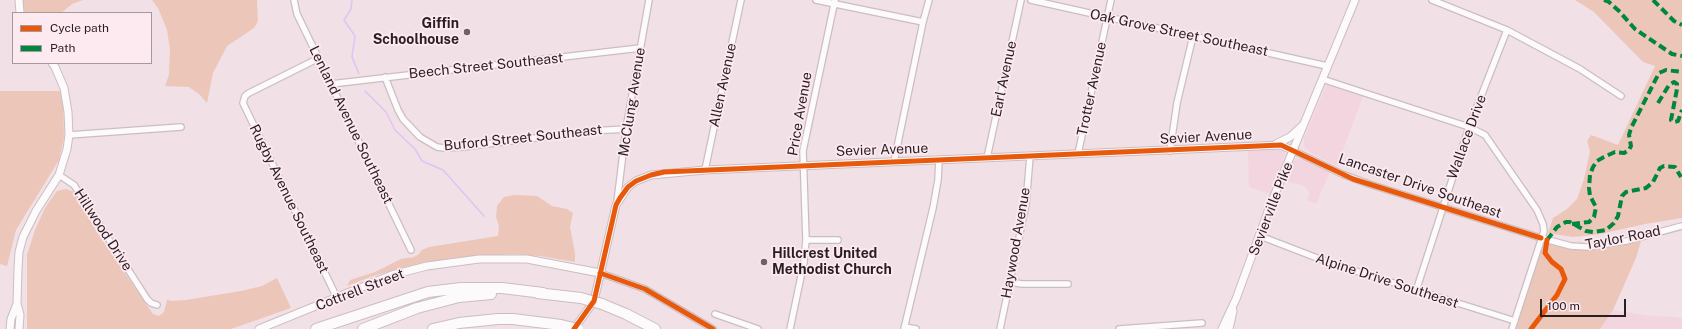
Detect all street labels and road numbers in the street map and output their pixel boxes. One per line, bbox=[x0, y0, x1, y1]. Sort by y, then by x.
street label: Oak Grove Street Southeast bbox=[1088, 6, 1270, 60]
street label: Earl Avenue bbox=[988, 39, 1020, 119]
street label: Trotter Avenue bbox=[1074, 40, 1110, 138]
street label: Allen Avenue bbox=[706, 42, 740, 128]
street label: Lenland Avenue Southeast bbox=[305, 43, 397, 207]
street label: McClung Avenue bbox=[615, 46, 649, 158]
street label: Beech Street Southeast bbox=[408, 50, 564, 82]
street label: Price Avenue bbox=[784, 71, 816, 157]
street label: Wallace Drive bbox=[1444, 92, 1490, 182]
street label: Buford Street Southeast bbox=[443, 121, 603, 155]
street label: Rugby Avenue Southeast bbox=[246, 122, 332, 276]
street label: Sevier Avenue bbox=[1159, 126, 1253, 148]
street label: Sevier Avenue bbox=[835, 140, 929, 160]
street label: Lancaster Drive Southeast bbox=[1336, 150, 1504, 222]
street label: Sevierville Pike bbox=[1245, 160, 1297, 258]
street label: Hillwood Drive bbox=[70, 186, 136, 274]
street label: Haywood Avenue bbox=[998, 186, 1034, 300]
street label: Taylor Road bbox=[1584, 222, 1662, 254]
street label: Alpine Drive Southeast bbox=[1313, 250, 1461, 312]
street label: Cottrell Street bbox=[313, 265, 407, 315]

